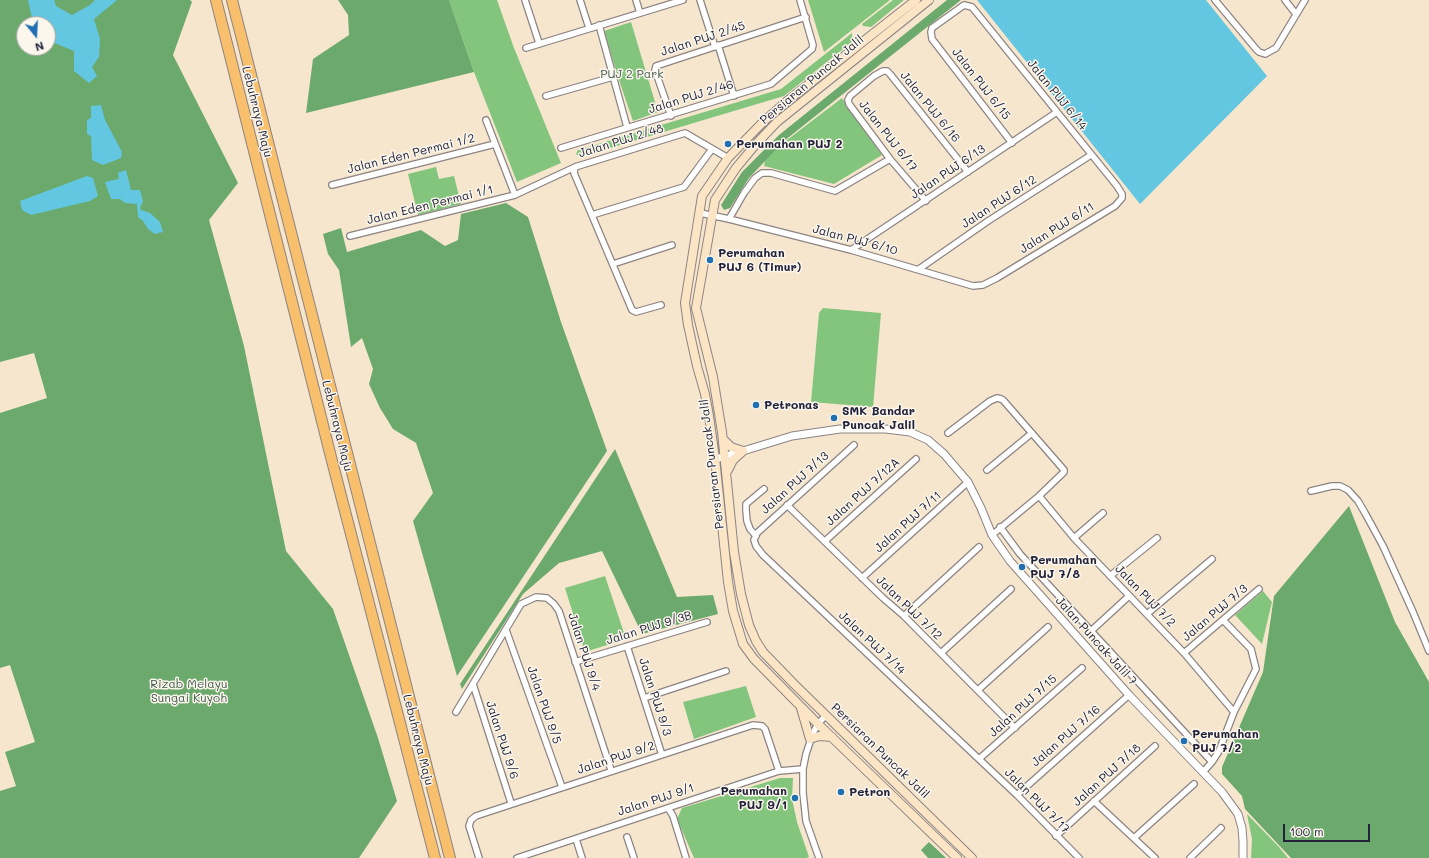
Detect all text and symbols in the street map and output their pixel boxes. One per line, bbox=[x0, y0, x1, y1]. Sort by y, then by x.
north arrow bbox=[16, 16, 56, 56]
street label: Jalan PUJ 2/45 bbox=[659, 19, 747, 59]
street label: Persiaran Puncak Jalil bbox=[757, 32, 867, 128]
text: N bbox=[33, 39, 46, 55]
street label: Jalan PUJ 6/15 bbox=[949, 45, 1013, 123]
street label: Jalan PUJ 6/14 bbox=[1024, 57, 1090, 133]
street label: Lebuhraya Maju bbox=[239, 65, 275, 159]
park label: PUJ 2 Park bbox=[600, 67, 664, 81]
street label: Jalan PUJ 6/16 bbox=[897, 69, 963, 145]
street label: Jalan PUJ 2/46 bbox=[647, 77, 735, 117]
street label: Jalan PUJ 6/17 bbox=[856, 98, 920, 174]
street label: Jalan PUJ 2/48 bbox=[577, 121, 665, 161]
street label: Jalan Eden Permai 1/2 bbox=[346, 131, 476, 177]
place label: Perumahan PUJ 2 bbox=[736, 137, 842, 151]
marker: Perumahan PUJ 2 bbox=[723, 139, 733, 149]
street label: Jalan PUJ 6/13 bbox=[908, 142, 988, 202]
street label: Jalan PUJ 6/12 bbox=[959, 172, 1039, 232]
street label: Jalan Eden Permai 1/1 bbox=[365, 182, 495, 228]
street label: Jalan PUJ 6/11 bbox=[1017, 199, 1097, 257]
street label: Jalan PUJ 6/10 bbox=[811, 222, 899, 258]
place label: Perumahan PUJ 6 (Timur) bbox=[718, 246, 801, 274]
marker: Perumahan PUJ 6 (Timur) bbox=[705, 255, 715, 265]
street label: Lebuhraya Maju bbox=[319, 379, 355, 473]
street label: Persiaran Puncak Jalil bbox=[697, 398, 727, 530]
place label: Petronas bbox=[764, 398, 819, 412]
marker: Petronas bbox=[751, 400, 761, 410]
place label: SMK Bandar Puncak Jalil bbox=[842, 404, 915, 432]
marker: SMK Bandar Puncak Jalil bbox=[829, 413, 839, 423]
street label: Jalan PUJ 7/13 bbox=[758, 449, 832, 517]
street label: Jalan PUJ 7/12A bbox=[823, 455, 903, 529]
street label: Jalan PUJ 7/11 bbox=[872, 488, 944, 556]
place label: Perumahan PUJ 7/8 bbox=[1030, 553, 1097, 581]
marker: Perumahan PUJ 7/8 bbox=[1017, 562, 1027, 572]
street label: Jalan PUJ 7/2 bbox=[1112, 562, 1178, 630]
street label: Jalan PUJ 7/12 bbox=[873, 573, 945, 643]
street label: Jalan PUJ 7/3 bbox=[1179, 582, 1251, 644]
street label: Jalan Puncak Jalil 7 bbox=[1052, 594, 1140, 688]
street label: Jalan PUJ 9/3B bbox=[604, 608, 694, 648]
street label: Jalan PUJ 7/14 bbox=[836, 608, 908, 678]
street label: Jalan PUJ 9/4 bbox=[565, 611, 603, 693]
street label: Jalan PUJ 9/3 bbox=[636, 656, 674, 738]
street label: Jalan PUJ 9/5 bbox=[524, 664, 564, 746]
street label: Jalan PUJ 7/15 bbox=[986, 672, 1060, 740]
park label: Rizab Melayu Sungai Kuyoh bbox=[150, 677, 228, 705]
street label: Lebuhraya Maju bbox=[400, 693, 436, 787]
street label: Jalan PUJ 9/6 bbox=[483, 699, 521, 781]
street label: Persiaran Puncak Jalil bbox=[828, 700, 932, 802]
street label: Jalan PUJ 7/16 bbox=[1029, 702, 1103, 770]
place label: Perumahan PUJ 7/2 bbox=[1192, 727, 1259, 755]
marker: Perumahan PUJ 7/2 bbox=[1179, 736, 1189, 746]
street label: Jalan PUJ 9/2 bbox=[575, 739, 657, 777]
street label: Jalan PUJ 7/18 bbox=[1070, 741, 1144, 809]
street label: Jalan PUJ 7/17 bbox=[1002, 766, 1072, 836]
street label: Jalan PUJ 9/1 bbox=[616, 781, 696, 819]
place label: Perumahan PUJ 9/1 bbox=[720, 784, 787, 812]
place label: Petron bbox=[849, 785, 890, 799]
marker: Petron bbox=[836, 787, 846, 797]
marker: Perumahan PUJ 9/1 bbox=[790, 793, 800, 803]
scale bar bbox=[1285, 816, 1372, 842]
text: 100 m bbox=[1290, 823, 1324, 839]

